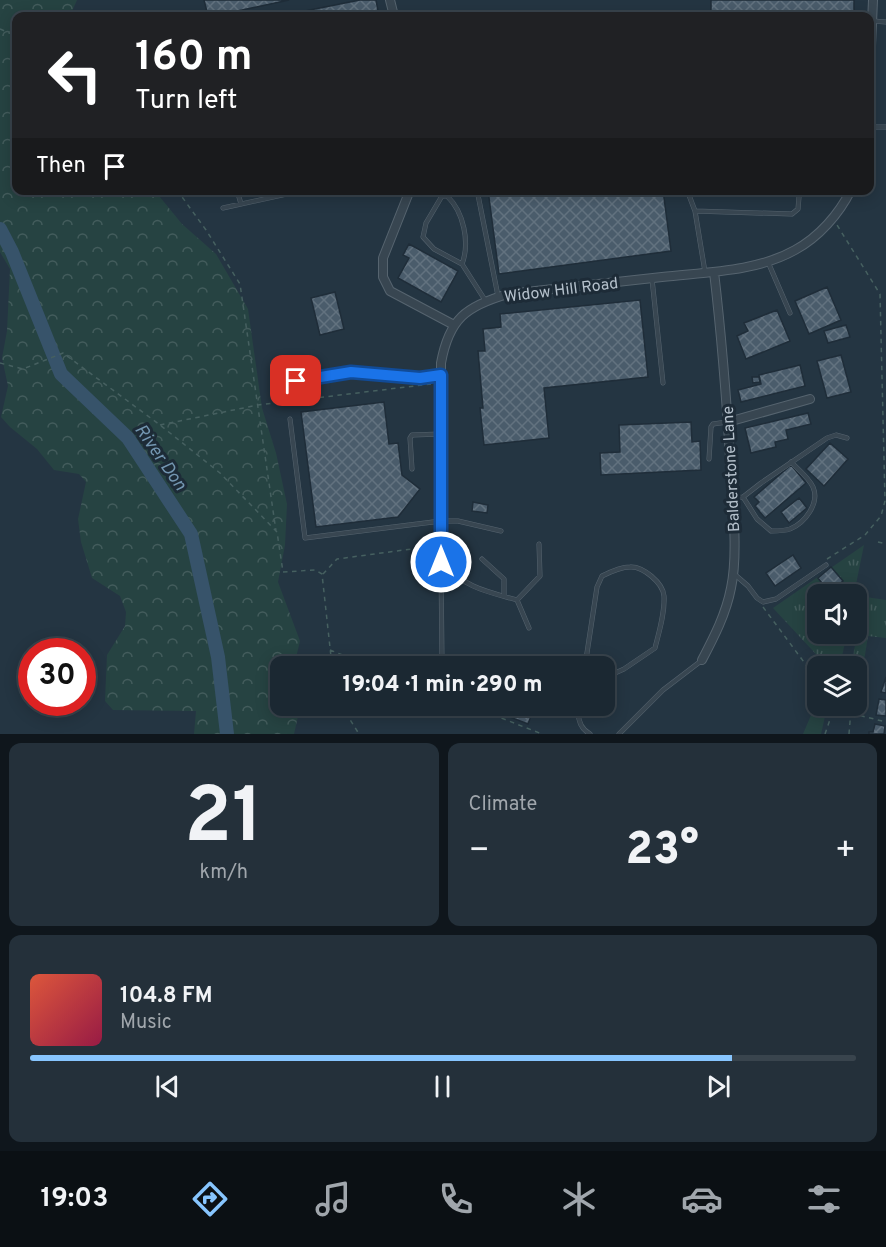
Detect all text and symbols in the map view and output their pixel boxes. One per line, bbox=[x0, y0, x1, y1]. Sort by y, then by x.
text: 160 m bbox=[135, 32, 253, 85]
icon: left bbox=[36, 36, 114, 114]
text: Turn left bbox=[135, 84, 237, 118]
icon: arrive bbox=[98, 150, 131, 183]
text: Then bbox=[36, 153, 86, 180]
street label: Widow Hill Road bbox=[503, 274, 619, 308]
pin bbox=[270, 355, 321, 406]
icon: arrive bbox=[279, 364, 312, 397]
street label: Balderstone Lane bbox=[719, 405, 745, 532]
water label: River Don bbox=[129, 420, 191, 496]
position arrow bbox=[409, 530, 473, 594]
map controls bbox=[807, 584, 867, 716]
button: sound bbox=[807, 584, 867, 644]
speed limit sign: 30 bbox=[18, 638, 96, 716]
button: layers bbox=[807, 656, 867, 716]
text: 19:04 · 1 min · 290 m bbox=[342, 672, 543, 699]
text: 21 bbox=[184, 771, 263, 870]
text: Climate bbox=[469, 792, 537, 818]
text: 23° bbox=[626, 823, 699, 880]
text: − bbox=[469, 831, 490, 873]
text: + bbox=[835, 831, 856, 873]
text: km/h bbox=[199, 860, 248, 886]
text: 104.8 FM bbox=[120, 983, 213, 1010]
text: Music bbox=[120, 1010, 172, 1036]
icon: previous bbox=[151, 1070, 184, 1103]
icon: pause bbox=[426, 1070, 459, 1103]
icon: next bbox=[702, 1070, 735, 1103]
icon: directions bbox=[189, 1178, 231, 1220]
icon: music bbox=[312, 1178, 354, 1220]
icon: phone bbox=[435, 1178, 477, 1220]
icon: climate bbox=[558, 1178, 600, 1220]
icon: car bbox=[681, 1178, 723, 1220]
icon: filters bbox=[803, 1178, 845, 1220]
text: 19:03 bbox=[40, 1182, 108, 1216]

